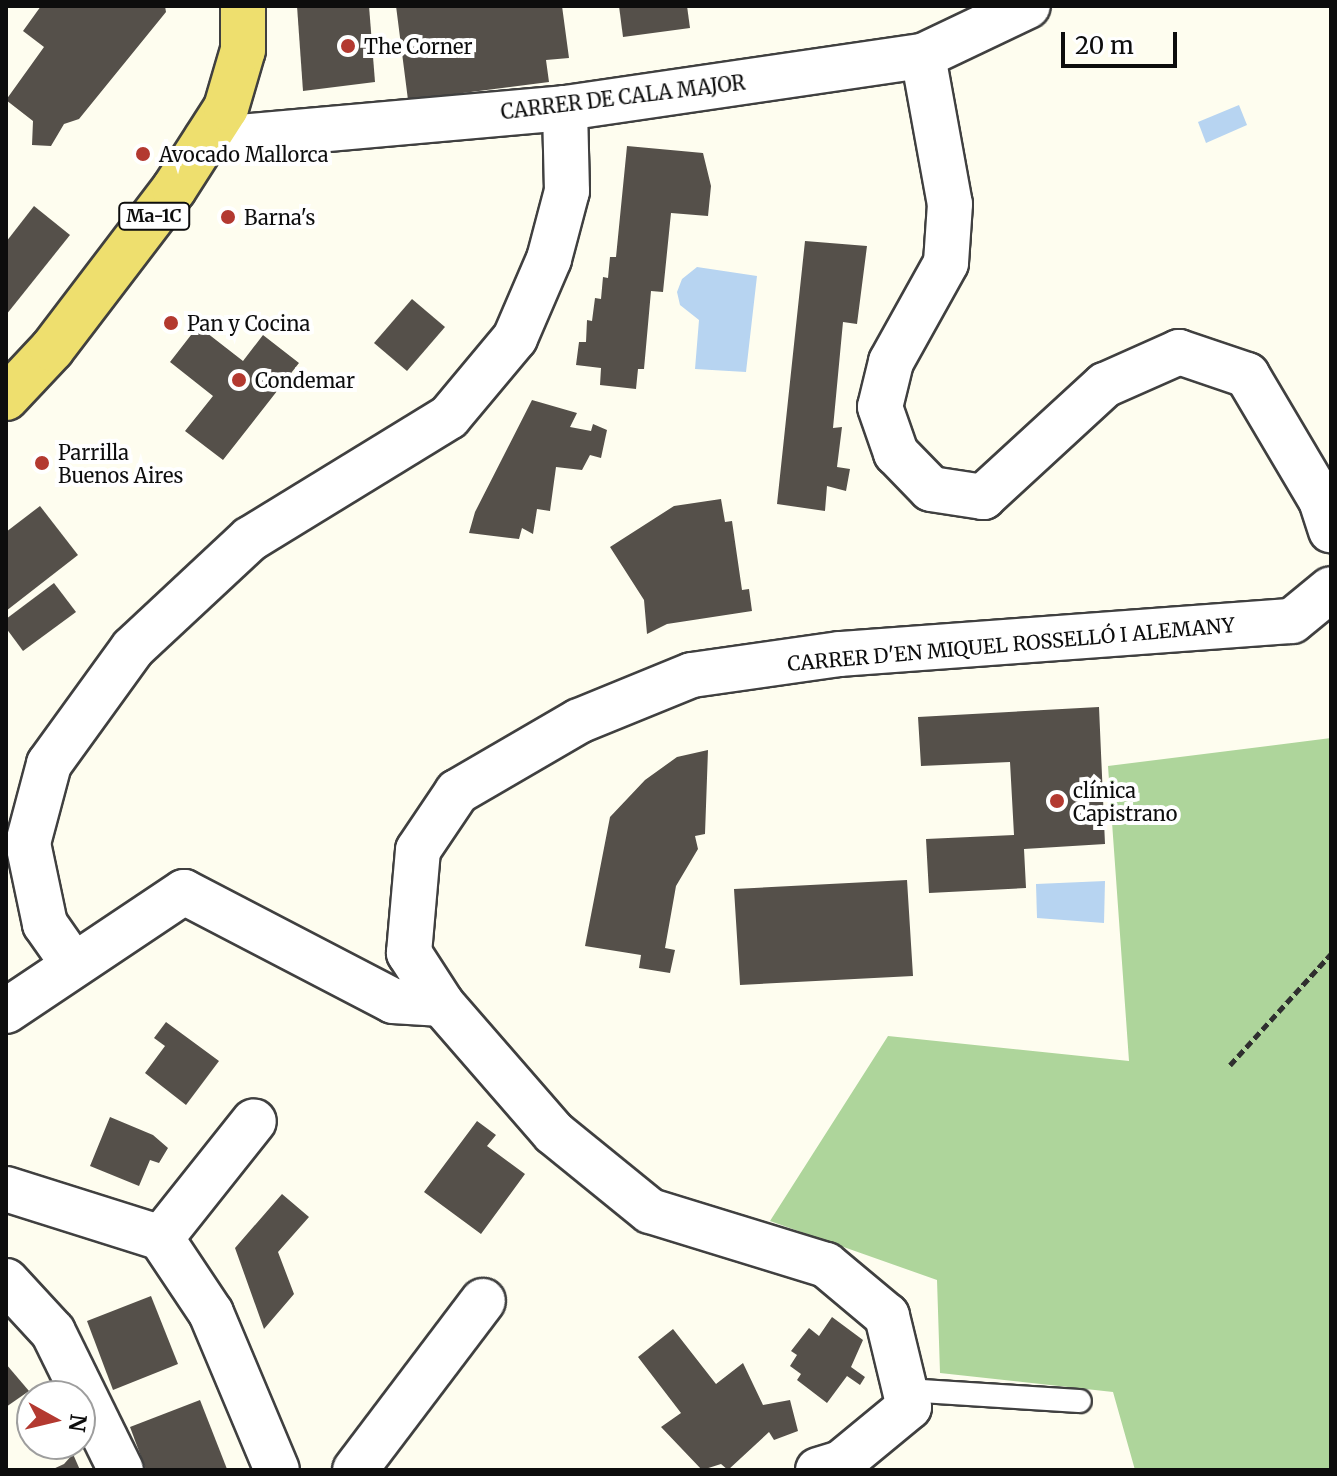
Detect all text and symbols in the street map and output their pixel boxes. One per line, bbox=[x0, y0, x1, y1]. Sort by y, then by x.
scale bar bbox=[1065, 16, 1181, 66]
text: 20 m bbox=[1075, 30, 1134, 61]
place label: The Corner bbox=[364, 34, 472, 58]
marker: The Corner bbox=[339, 37, 357, 55]
street label: CARRER DE CALA MAJOR bbox=[499, 70, 747, 124]
place label: Avocado Mallorca bbox=[159, 142, 328, 166]
marker: Avocado Mallorca bbox=[134, 145, 152, 163]
road number: Ma-1C bbox=[118, 202, 190, 230]
place label: Barna's bbox=[244, 205, 315, 229]
marker: Barna's bbox=[219, 208, 237, 226]
place label: Pan y Cocina bbox=[187, 311, 310, 335]
marker: Pan y Cocina bbox=[162, 314, 180, 332]
place label: Condemar bbox=[255, 368, 355, 392]
marker: Condemar bbox=[230, 371, 248, 389]
place label: Parrilla Buenos Aires bbox=[58, 440, 183, 487]
marker: Parrilla Buenos Aires bbox=[33, 454, 51, 472]
street label: CARRER D'EN MIQUEL ROSSELLÓ I ALEMANY bbox=[786, 612, 1236, 676]
place label: clínica Capistrano bbox=[1073, 778, 1178, 825]
marker: clínica Capistrano bbox=[1048, 792, 1066, 810]
north arrow bbox=[16, 1380, 96, 1460]
text: N bbox=[63, 1412, 93, 1434]

